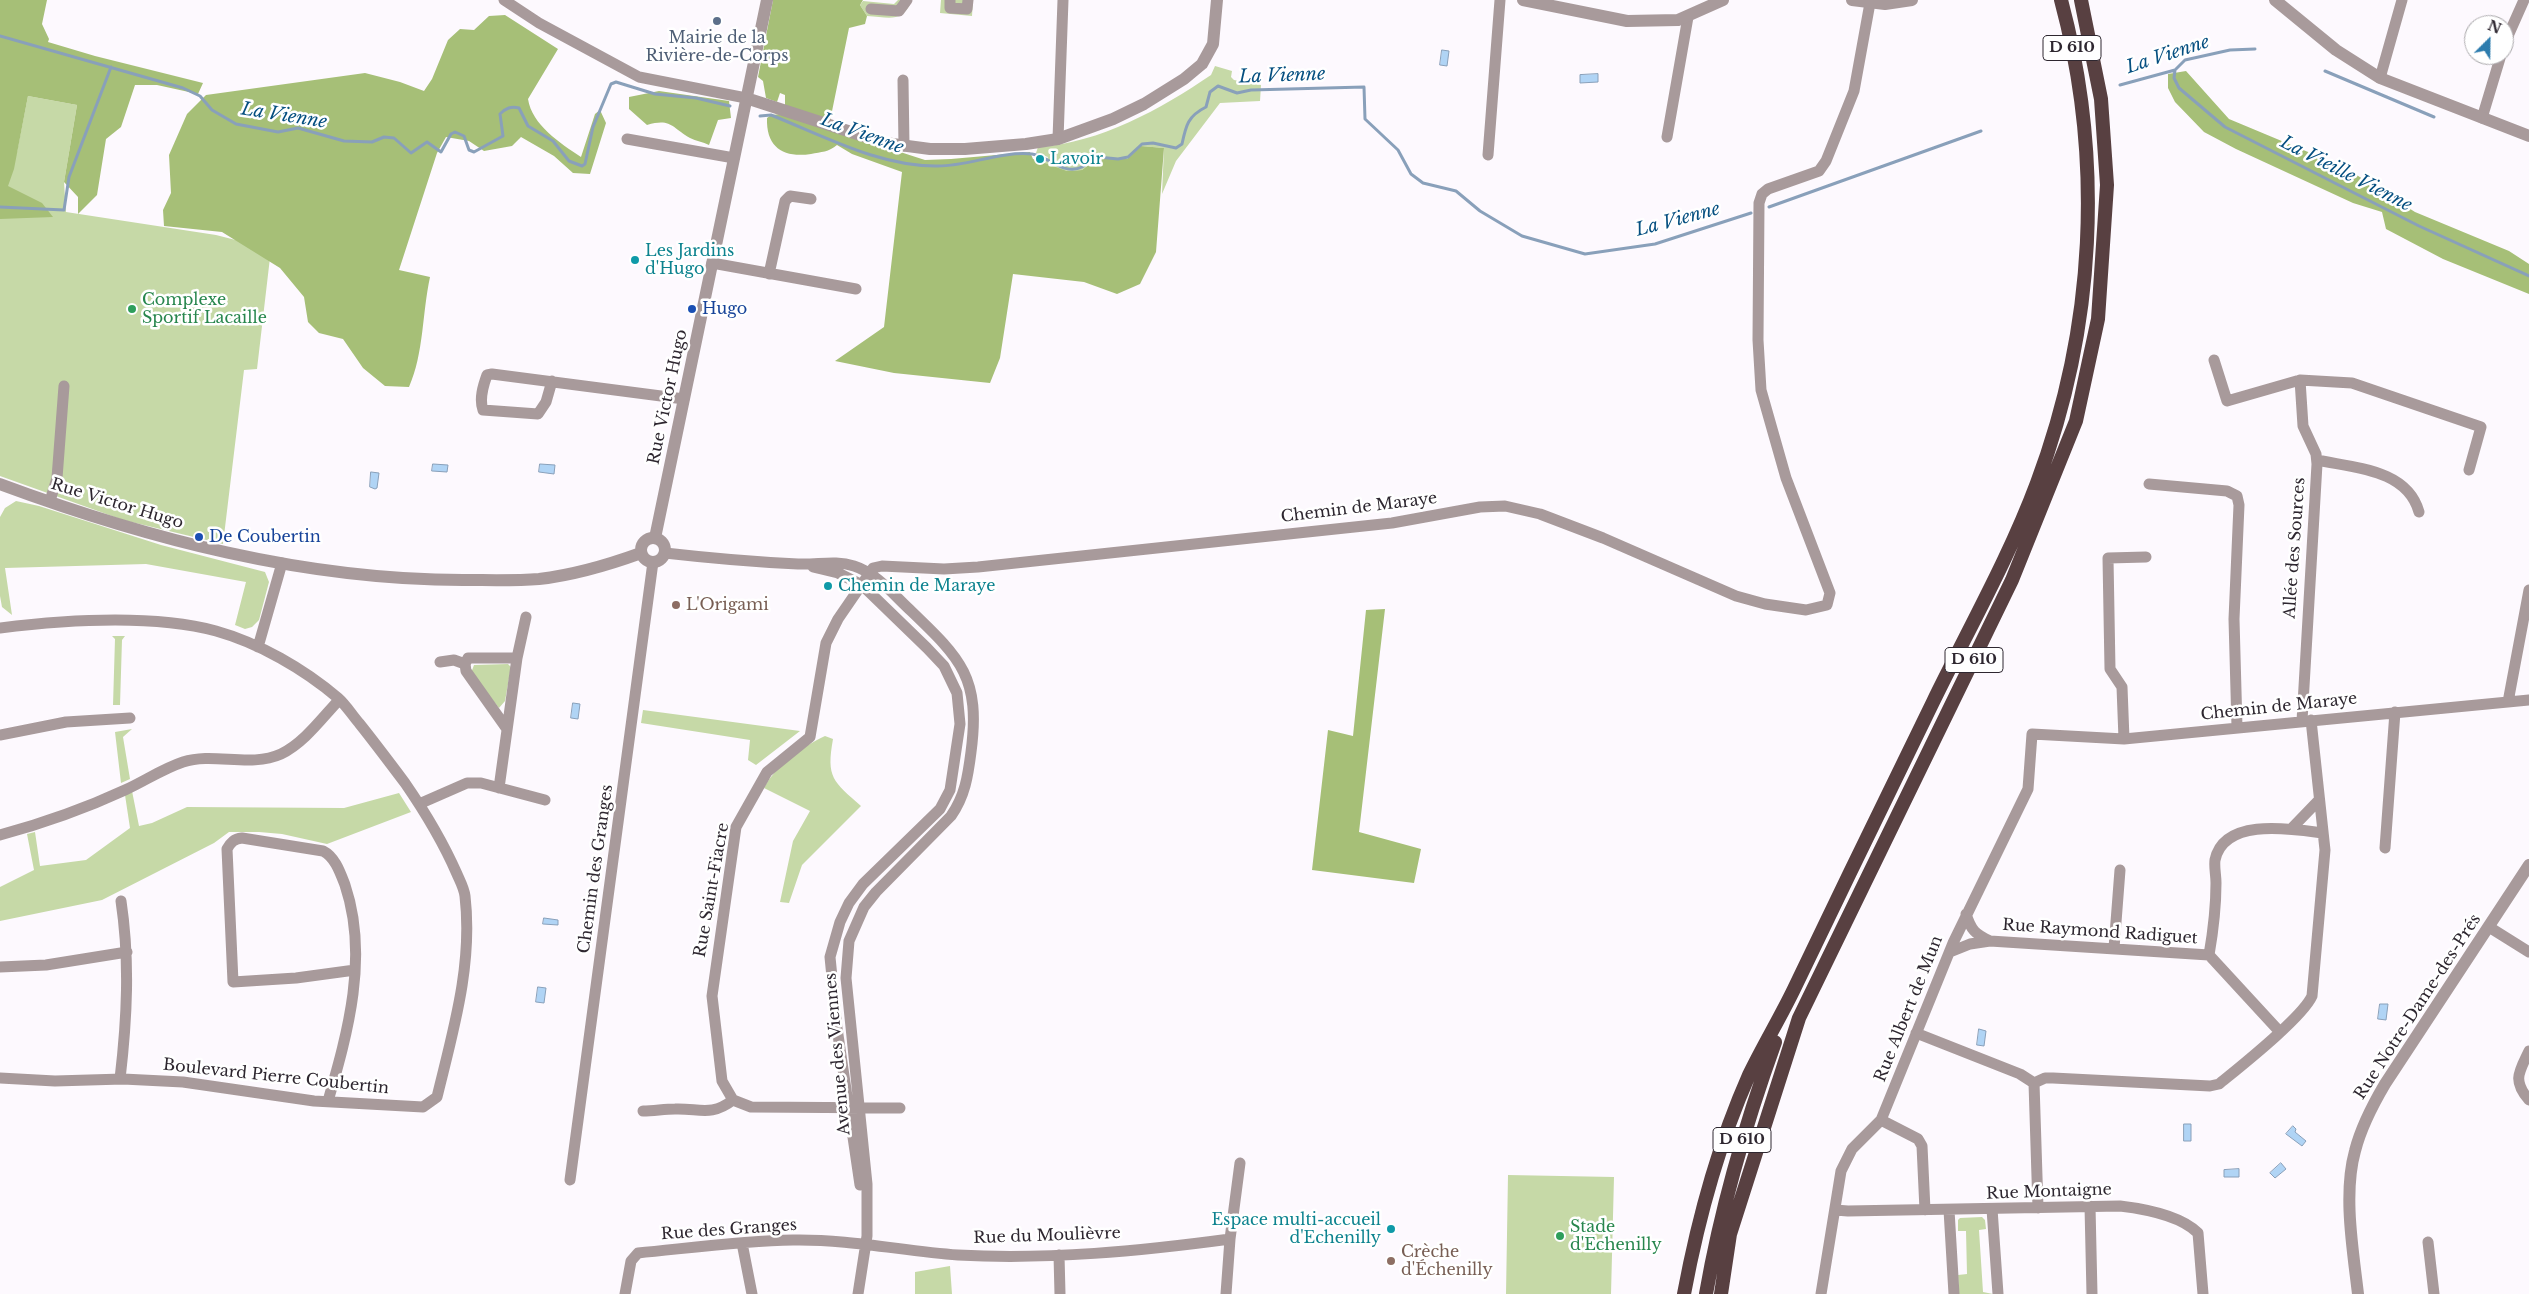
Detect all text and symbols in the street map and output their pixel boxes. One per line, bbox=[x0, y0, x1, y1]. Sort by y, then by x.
marker: Mairie de la Rivière-de-Corps bbox=[711, 15, 723, 27]
north arrow bbox=[2464, 15, 2514, 65]
text: N bbox=[2485, 16, 2504, 38]
place label: Mairie de la Rivière-de-Corps bbox=[646, 28, 788, 66]
water label: La Vienne bbox=[2124, 31, 2212, 79]
road number: D 610 bbox=[2043, 36, 2101, 60]
water label: La Vienne bbox=[1238, 64, 1326, 88]
water label: La Vienne bbox=[240, 99, 328, 133]
water label: La Vienne bbox=[818, 109, 906, 159]
water label: La Vieille Vienne bbox=[2277, 132, 2415, 216]
place label: Lavoir bbox=[1050, 149, 1103, 169]
marker: Lavoir bbox=[1034, 153, 1046, 165]
water label: La Vienne bbox=[1633, 198, 1723, 242]
place label: Les Jardins d'Hugo bbox=[645, 241, 734, 279]
marker: Les Jardins d'Hugo bbox=[629, 254, 641, 266]
place label: Complexe Sportif Lacaille bbox=[142, 290, 267, 328]
place label: Hugo bbox=[702, 299, 747, 319]
marker: Complexe Sportif Lacaille bbox=[126, 303, 138, 315]
marker: Hugo bbox=[686, 303, 698, 315]
street label: Rue Victor Hugo bbox=[644, 328, 692, 466]
street label: Rue Victor Hugo bbox=[48, 475, 186, 533]
street label: Allée des Sources bbox=[2280, 477, 2310, 619]
street label: Chemin de Maraye bbox=[1280, 489, 1438, 527]
place label: De Coubertin bbox=[209, 527, 321, 547]
marker: De Coubertin bbox=[193, 531, 205, 543]
place label: Chemin de Maraye bbox=[838, 576, 995, 596]
marker: Chemin de Maraye bbox=[822, 580, 834, 592]
place label: L'Origami bbox=[686, 595, 769, 615]
marker: L'Origami bbox=[670, 599, 682, 611]
road number: D 610 bbox=[1945, 648, 2003, 672]
street label: Chemin de Maraye bbox=[2200, 689, 2358, 725]
street label: Chemin des Granges bbox=[575, 783, 617, 955]
street label: Rue Saint-Fiacre bbox=[691, 821, 733, 959]
street label: Rue Notre-Dame-des-Prés bbox=[2351, 911, 2485, 1103]
street label: Rue Raymond Radiguet bbox=[2002, 916, 2198, 948]
street label: Rue Albert de Mun bbox=[1871, 933, 1947, 1085]
street label: Avenue des Viennes bbox=[821, 972, 855, 1136]
street label: Boulevard Pierre Coubertin bbox=[162, 1056, 390, 1098]
road number: D 610 bbox=[1713, 1128, 1771, 1152]
street label: Rue Montaigne bbox=[1986, 1180, 2112, 1204]
place label: Espace multi-accueil d'Echenilly bbox=[1211, 1210, 1381, 1248]
street label: Rue des Granges bbox=[660, 1216, 798, 1244]
place label: Stade d'Echenilly bbox=[1570, 1217, 1662, 1255]
marker: Espace multi-accueil d'Echenilly bbox=[1385, 1223, 1397, 1235]
street label: Rue du Moulièvre bbox=[973, 1224, 1121, 1248]
marker: Stade d'Echenilly bbox=[1554, 1230, 1566, 1242]
place label: Crèche d'Échenilly bbox=[1401, 1242, 1493, 1280]
marker: Crèche d'Échenilly bbox=[1385, 1255, 1397, 1267]

